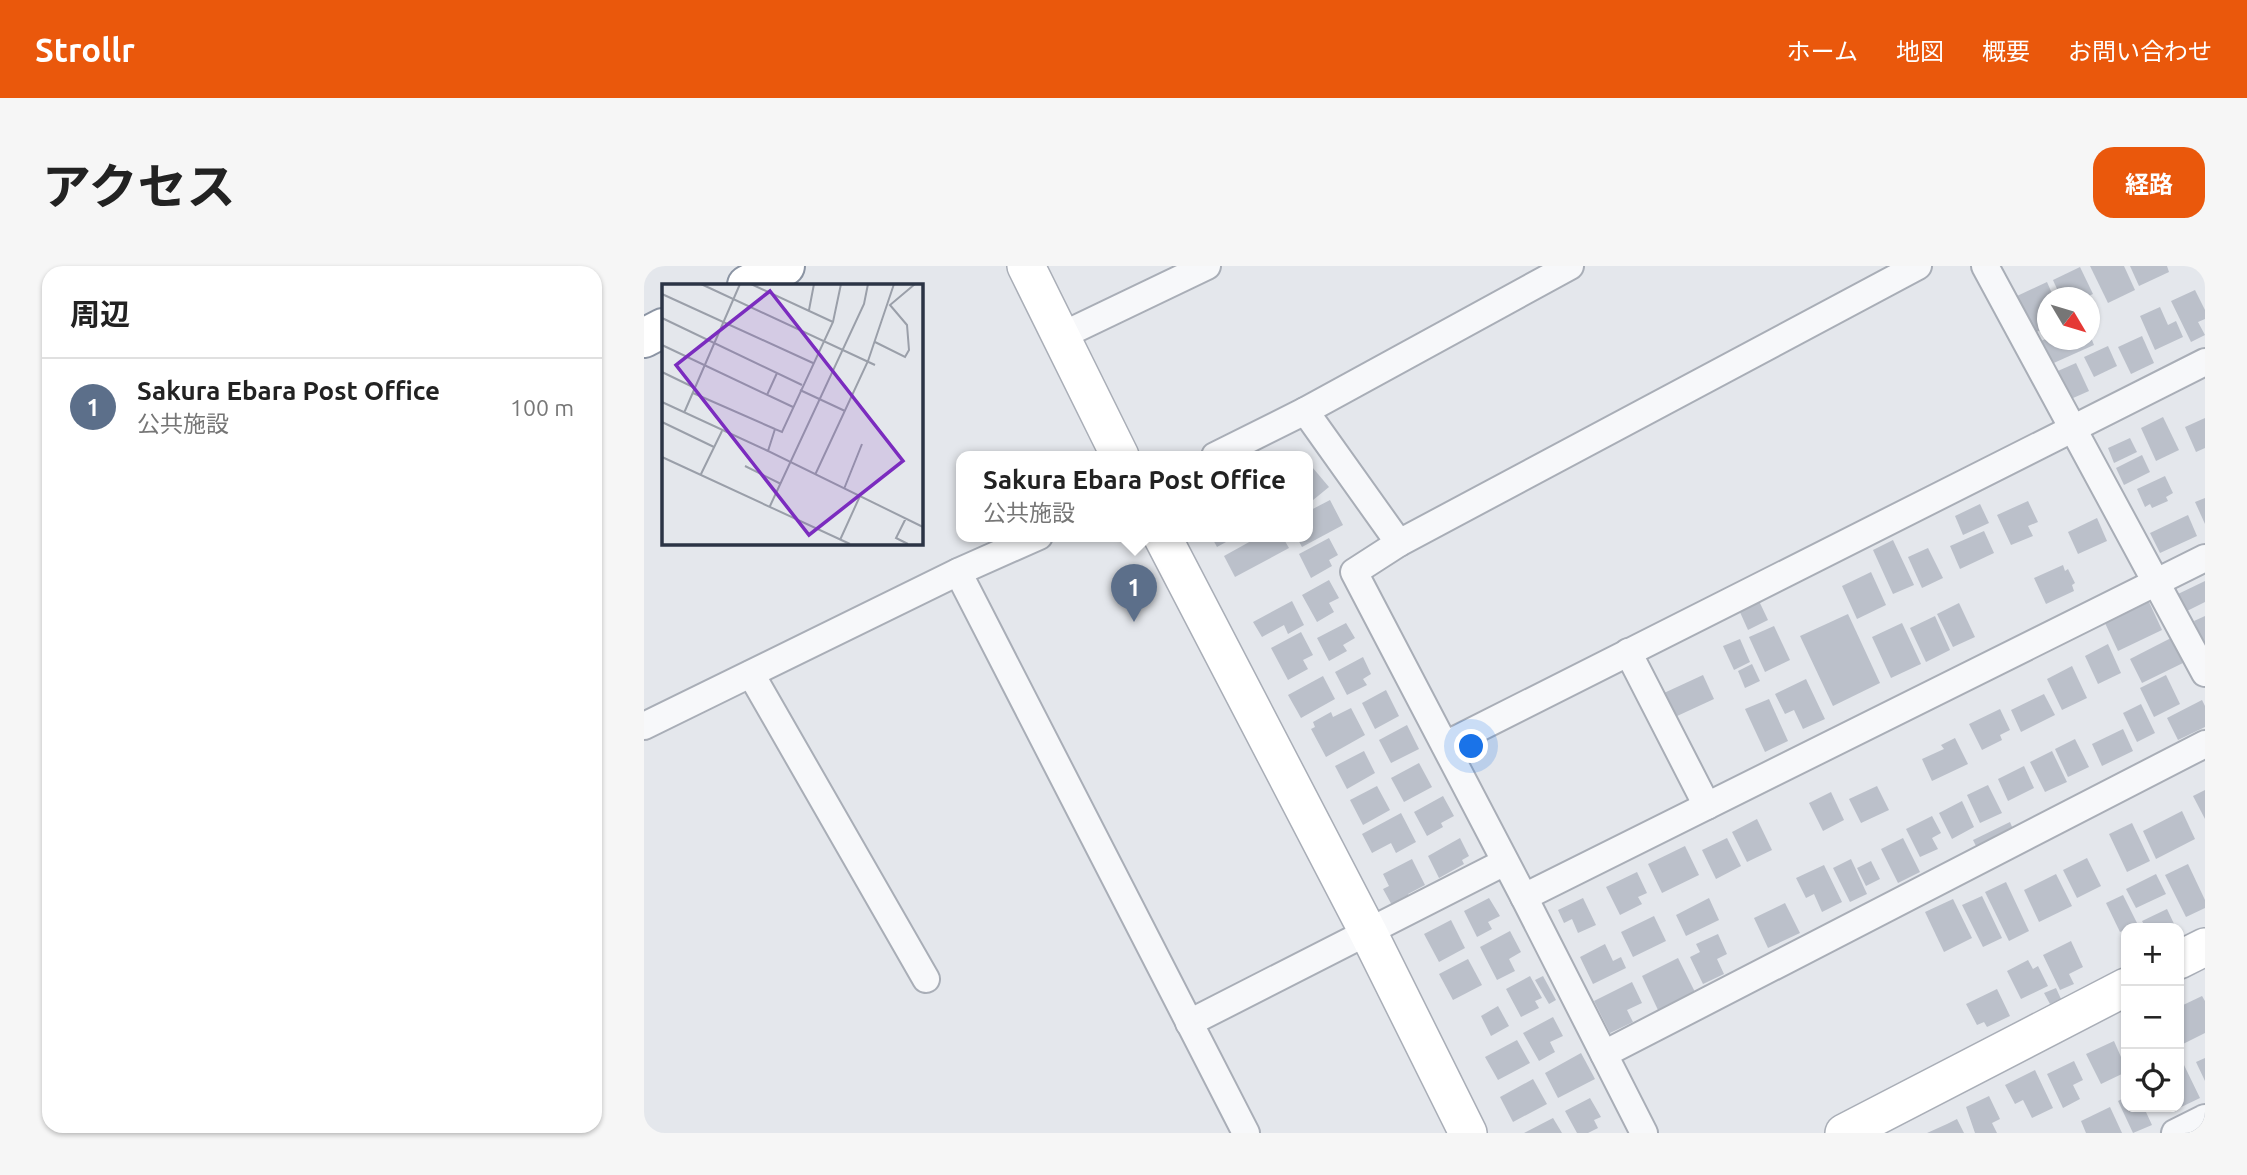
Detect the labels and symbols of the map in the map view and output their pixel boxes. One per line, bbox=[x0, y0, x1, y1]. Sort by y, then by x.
inset map bbox=[662, 284, 922, 544]
north arrow bbox=[2037, 287, 2100, 350]
pin: 1 bbox=[1111, 564, 1157, 622]
your location bbox=[1454, 729, 1488, 763]

